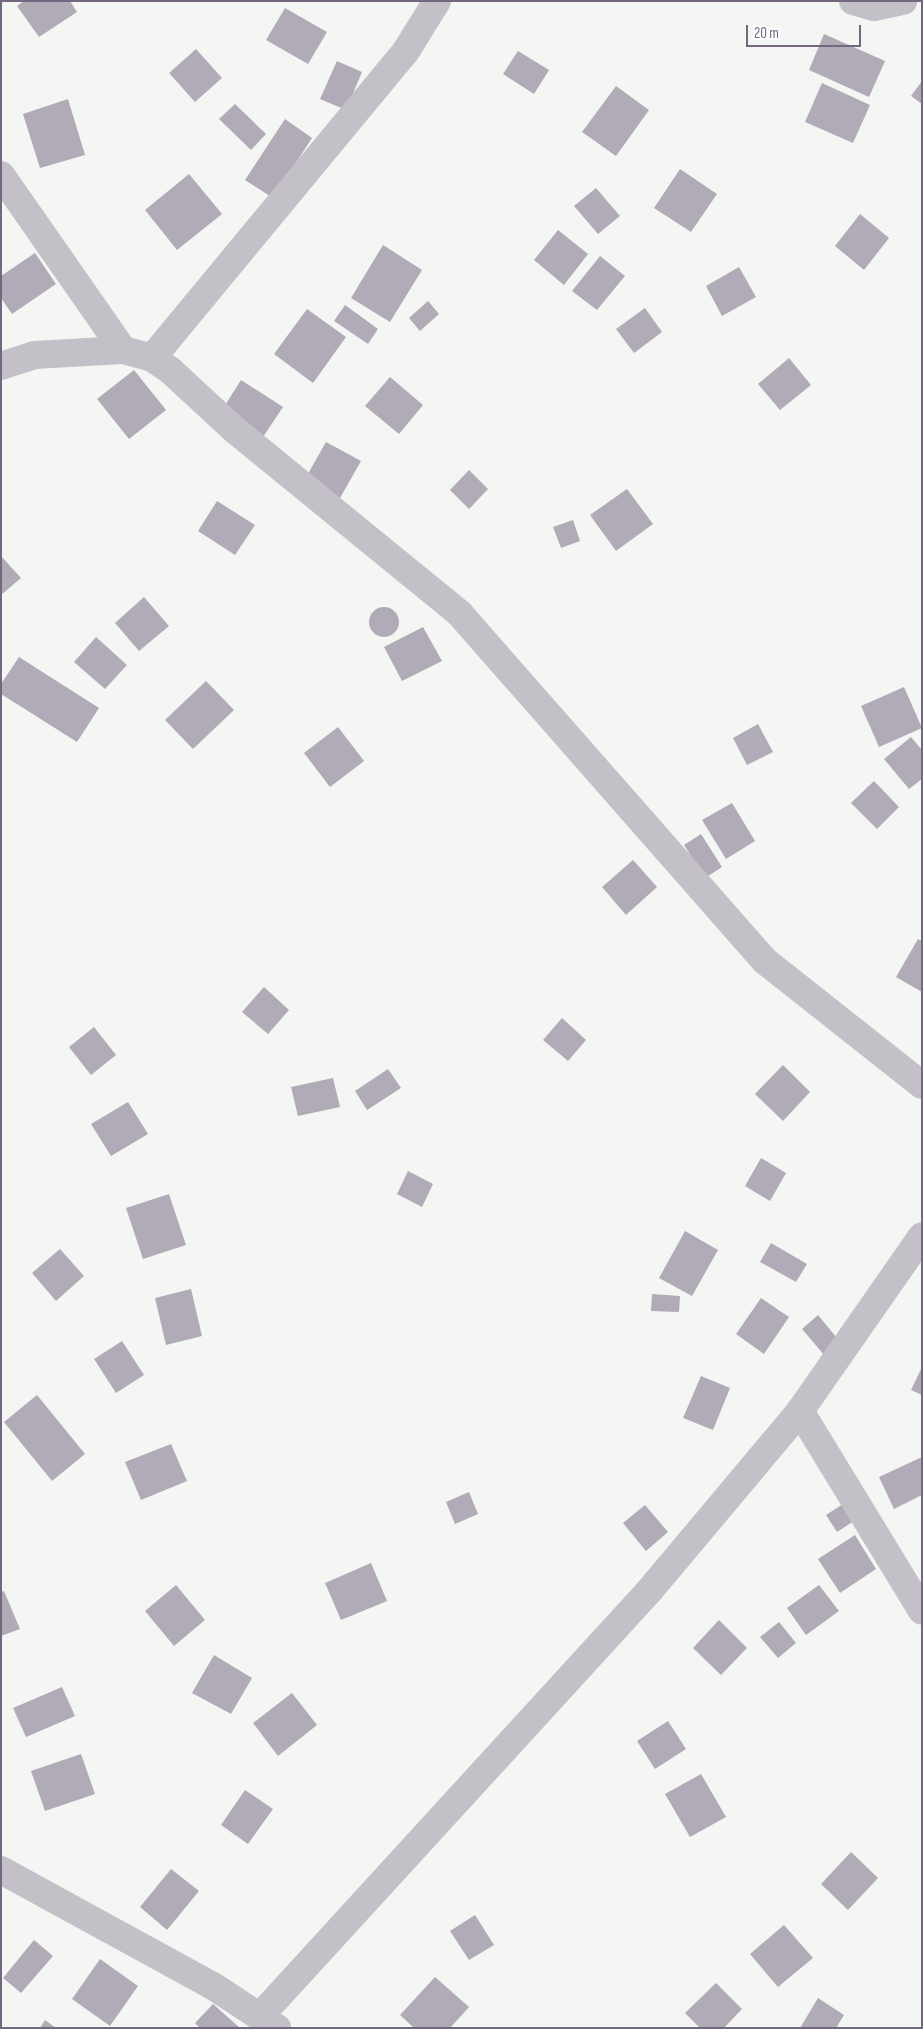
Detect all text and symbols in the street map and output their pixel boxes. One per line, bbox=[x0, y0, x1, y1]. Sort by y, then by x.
scale bar bbox=[748, 15, 863, 47]
text: 20 m bbox=[754, 24, 779, 43]

